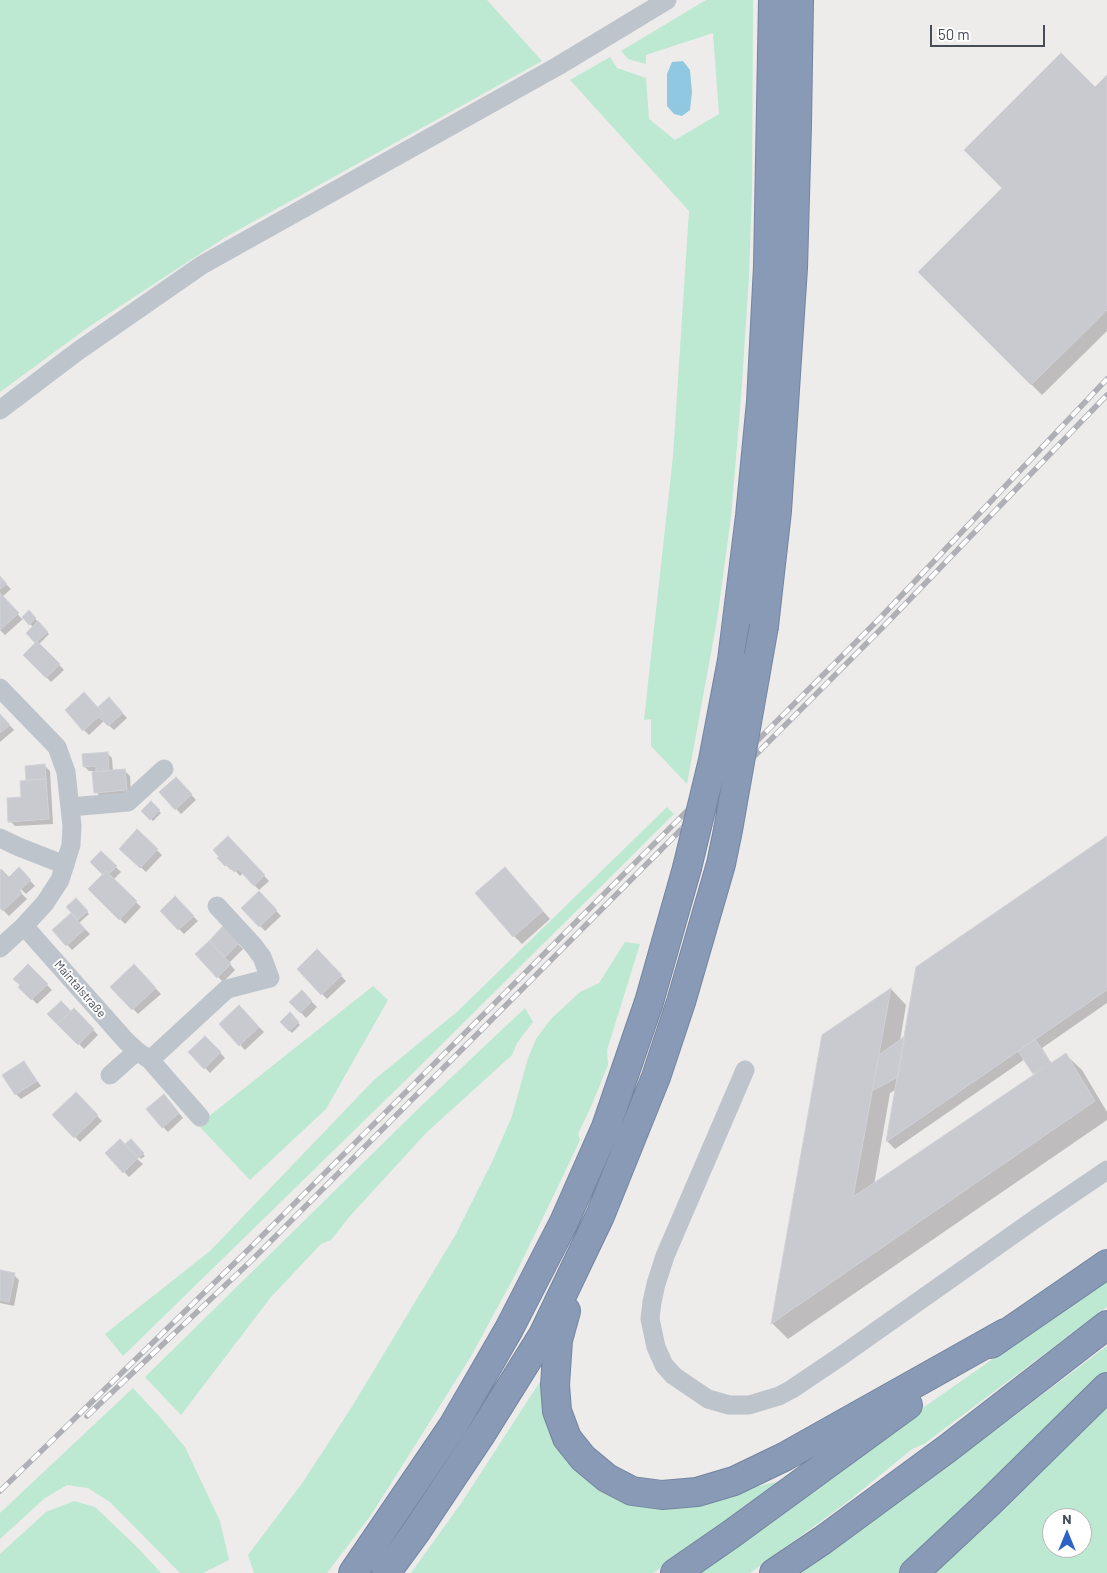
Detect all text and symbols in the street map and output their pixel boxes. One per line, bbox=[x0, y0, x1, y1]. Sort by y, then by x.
scale bar bbox=[932, 15, 1047, 47]
text: 50 m bbox=[938, 25, 970, 43]
street label: Maintalstraße bbox=[51, 957, 109, 1021]
north arrow bbox=[1042, 1508, 1092, 1558]
text: N bbox=[1062, 1510, 1072, 1527]

